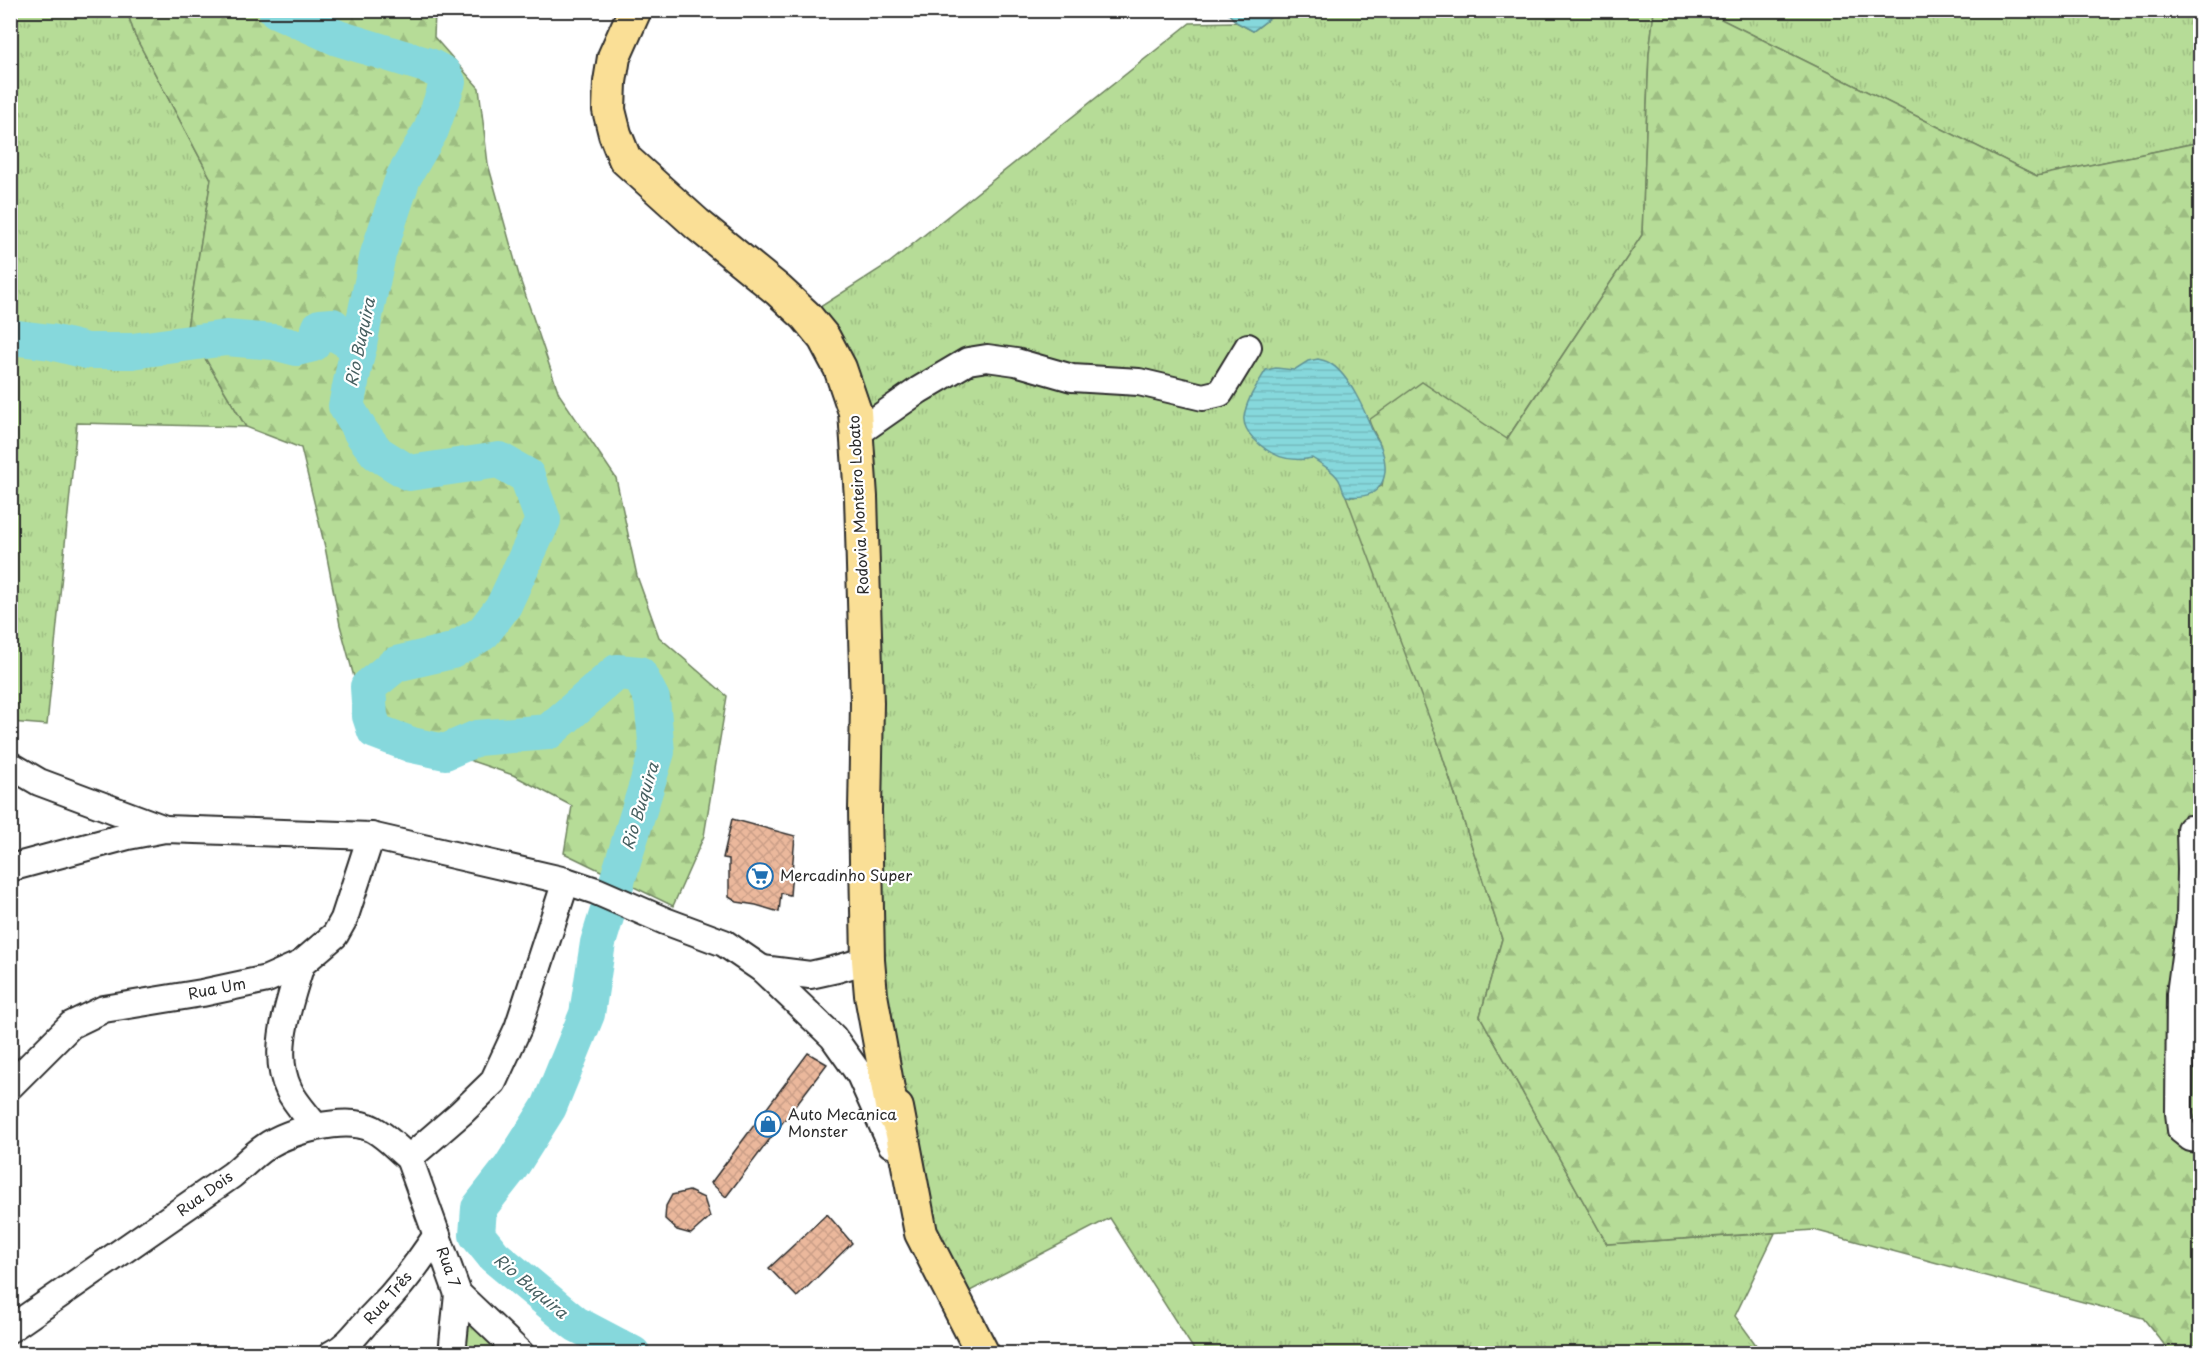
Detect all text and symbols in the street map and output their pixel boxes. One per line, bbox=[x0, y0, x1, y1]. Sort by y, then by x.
water label: Rio Buquira bbox=[338, 294, 380, 388]
street label: Rodovia Monteiro Lobato bbox=[841, 415, 874, 595]
water label: Rio Buquira bbox=[614, 758, 664, 852]
supermarket icon: Mercadinho Super bbox=[745, 861, 775, 891]
place label: Mercadinho Super bbox=[780, 863, 912, 886]
street label: Rua Um bbox=[186, 971, 248, 1004]
place label: Auto Mecanica Monster bbox=[788, 1102, 897, 1142]
shop icon: Auto Mecanica Monster bbox=[753, 1109, 783, 1139]
street label: Rua Dois bbox=[171, 1164, 237, 1221]
street label: Rua 7 bbox=[431, 1243, 467, 1290]
water label: Rio Buquira bbox=[490, 1247, 574, 1324]
street label: Rua Três bbox=[357, 1265, 417, 1329]

